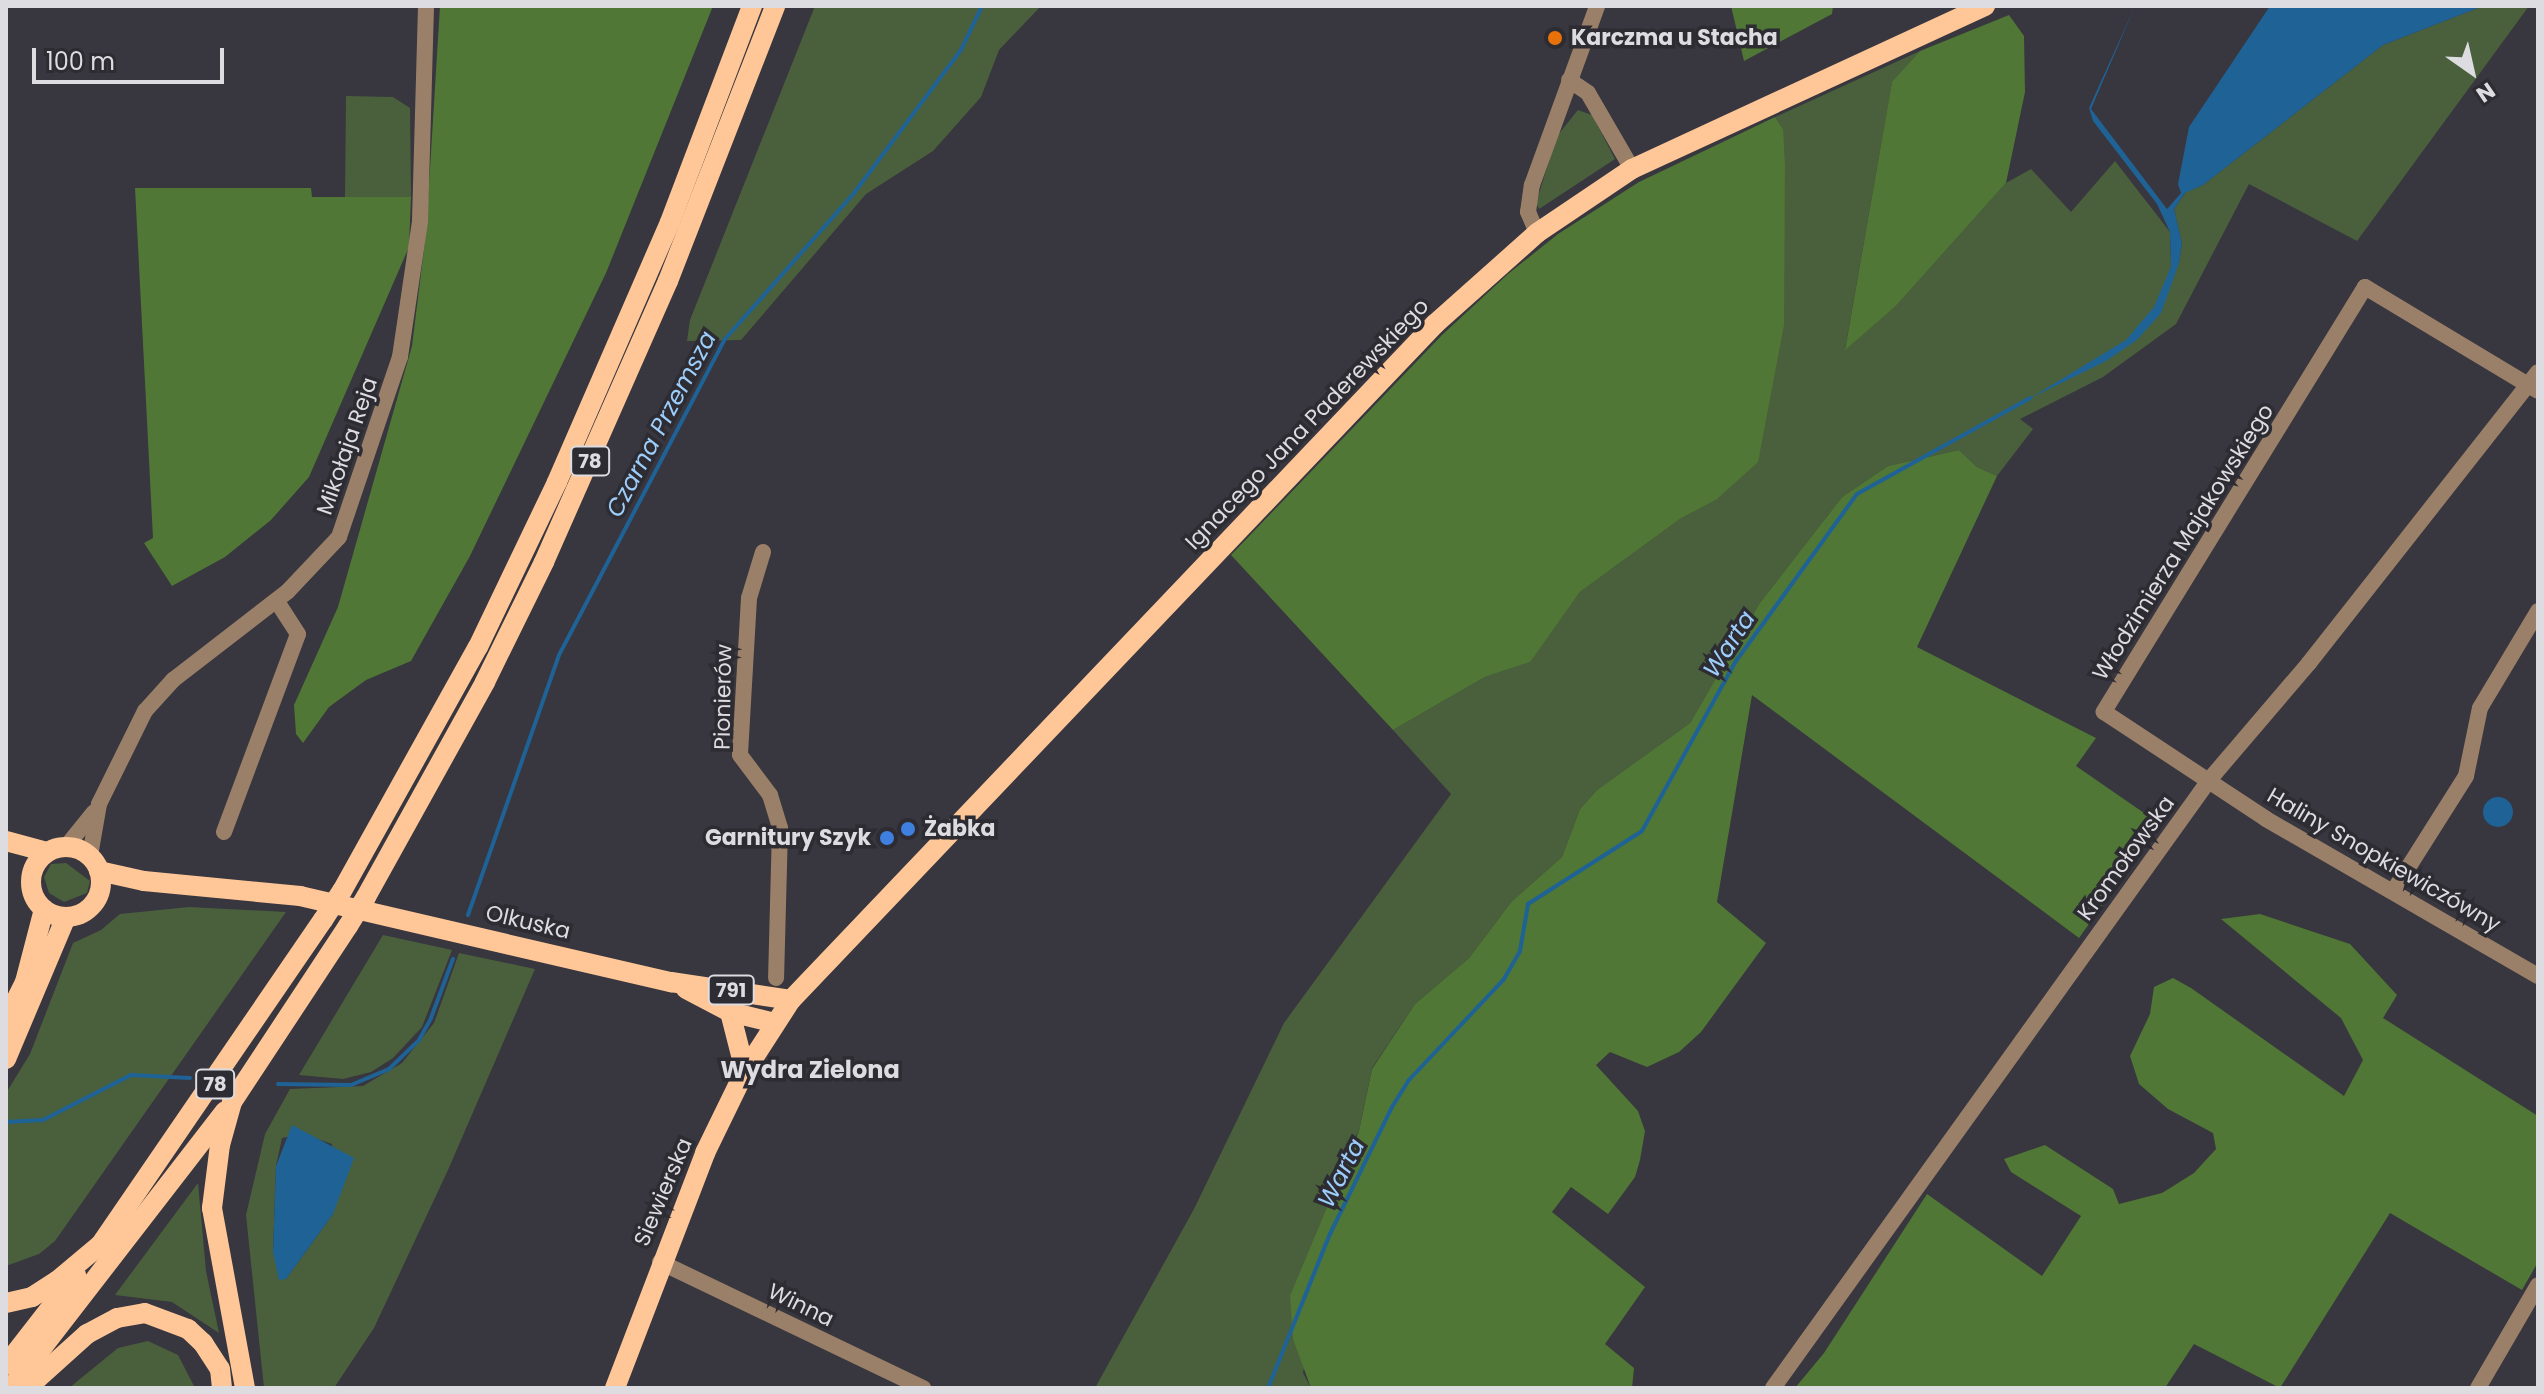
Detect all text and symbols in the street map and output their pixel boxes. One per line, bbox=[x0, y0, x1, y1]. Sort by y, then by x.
place label: Karczma u Stacha bbox=[1571, 25, 1778, 51]
marker: Karczma u Stacha bbox=[1546, 29, 1564, 47]
scale bar bbox=[36, 32, 228, 82]
north arrow bbox=[2432, 32, 2512, 112]
text: 100 m bbox=[46, 45, 115, 78]
text: N bbox=[2470, 75, 2501, 110]
street label: Ignacego Jana Paderewskiego bbox=[1180, 293, 1434, 555]
water label: Czarna Przemsza bbox=[600, 326, 722, 522]
street label: Mikołaja Reja bbox=[311, 374, 383, 518]
street label: Włodzimierza Majakowskiego bbox=[2087, 399, 2279, 685]
road number: 78 bbox=[570, 445, 610, 477]
water label: Warta bbox=[1697, 605, 1761, 683]
street label: Pionierów bbox=[709, 644, 737, 750]
street label: Haliny Snopkiewiczówny bbox=[2263, 782, 2505, 938]
street label: Kromołowska bbox=[2072, 791, 2180, 925]
place label: Żabka bbox=[924, 816, 996, 842]
marker: Żabka bbox=[899, 820, 917, 838]
place label: Garnitury Szyk bbox=[705, 825, 871, 851]
marker: Garnitury Szyk bbox=[878, 829, 896, 847]
street label: Olkuska bbox=[483, 899, 573, 945]
road number: 791 bbox=[707, 974, 755, 1006]
district label: Wydra Zielona bbox=[720, 1056, 900, 1084]
road number: 78 bbox=[195, 1068, 235, 1100]
street label: Siewierska bbox=[628, 1134, 698, 1250]
water label: Warta bbox=[1311, 1134, 1371, 1212]
street label: Winna bbox=[764, 1278, 838, 1332]

